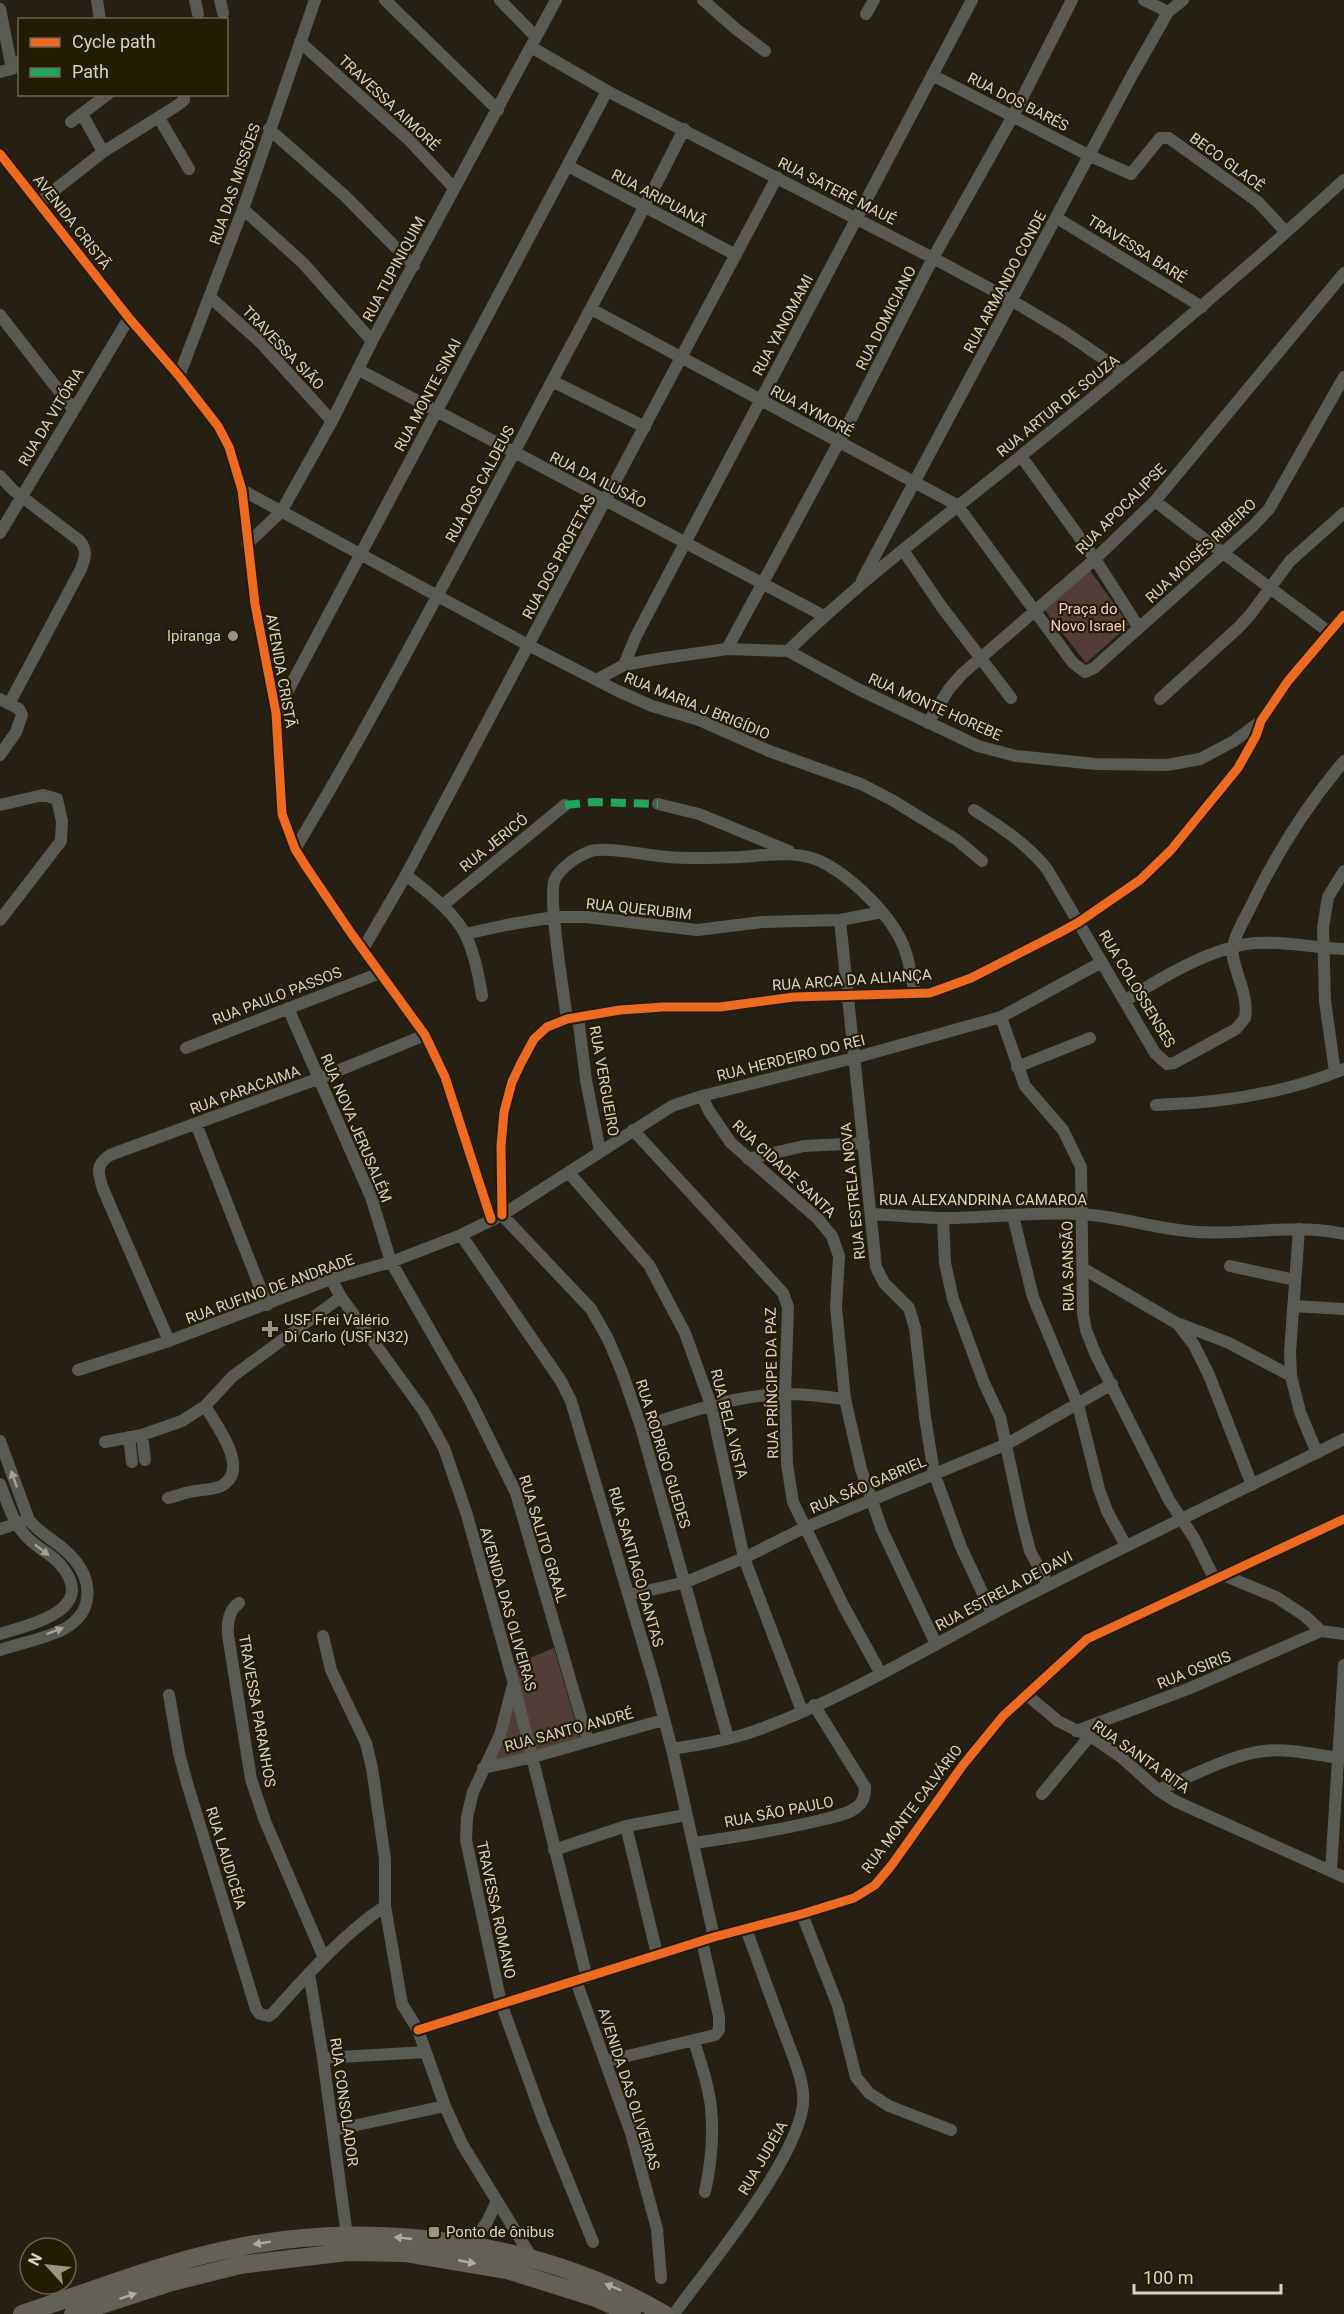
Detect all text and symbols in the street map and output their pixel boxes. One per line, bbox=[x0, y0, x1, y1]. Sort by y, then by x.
legend bbox=[18, 18, 228, 96]
text: Cycle path bbox=[72, 31, 156, 52]
street label: TRAVESSA AIMORÉ bbox=[335, 51, 444, 155]
text: Path bbox=[72, 61, 109, 82]
street label: RUA DOS BARÉS bbox=[964, 69, 1072, 135]
street label: RUA DAS MISSÕES bbox=[206, 121, 264, 247]
street label: BECO GLACÊ bbox=[1186, 129, 1268, 195]
street label: RUA SATERÊ MAUÉ bbox=[775, 153, 899, 229]
street label: RUA ARIPUANÃ bbox=[608, 165, 710, 231]
street label: AVENIDA CRISTÃ bbox=[29, 171, 115, 273]
street label: RUA ARMANDO CONDE bbox=[960, 208, 1050, 356]
street label: TRAVESSA BARÉ bbox=[1084, 211, 1190, 287]
street label: RUA TUPINIQUIM bbox=[359, 213, 429, 325]
street label: RUA DOMICIANO bbox=[852, 263, 920, 373]
street label: RUA YANOMAMI bbox=[749, 271, 817, 379]
street label: TRAVESSA SIÃO bbox=[238, 302, 328, 394]
street label: RUA MONTE SINAI bbox=[391, 336, 465, 454]
street label: RUA ARTUR DE SOUZA bbox=[993, 351, 1123, 461]
street label: RUA DA VITÓRIA bbox=[15, 365, 87, 469]
street label: RUA AYMORÉ bbox=[767, 382, 857, 441]
street label: RUA DOS CALDEUS bbox=[442, 422, 518, 545]
street label: RUA DA ILUSÃO bbox=[547, 448, 649, 512]
street label: RUA APOCALIPSE bbox=[1072, 460, 1170, 558]
street label: RUA DOS PROFETAS bbox=[519, 492, 599, 622]
street label: RUA MOISÉS RIBEIRO bbox=[1142, 495, 1260, 607]
park label: Praça do Novo Israel bbox=[1051, 600, 1125, 635]
street label: AVENIDA CRISTÃ bbox=[262, 613, 300, 730]
place label: Ipiranga bbox=[167, 627, 221, 645]
marker: Ipiranga bbox=[226, 629, 240, 643]
street label: RUA MARIA J BRIGÍDIO bbox=[622, 669, 772, 743]
street label: RUA MONTE HOREBE bbox=[866, 669, 1005, 745]
street label: RUA JERICÓ bbox=[456, 810, 532, 876]
street label: RUA QUERUBIM bbox=[585, 894, 693, 924]
street label: RUA COLOSSENSES bbox=[1095, 927, 1179, 1051]
street label: RUA PAULO PASSOS bbox=[210, 963, 344, 1029]
street label: RUA ARCA DA ALIANÇA bbox=[772, 965, 933, 995]
street label: RUA VERGUEIRO bbox=[585, 1024, 623, 1138]
street label: RUA HERDEIRO DO REI bbox=[715, 1031, 867, 1085]
street label: RUA NOVA JERUSALÉM bbox=[316, 1051, 396, 1205]
street label: RUA PARACAIMA bbox=[187, 1062, 303, 1118]
street label: RUA CIDADE SANTA bbox=[728, 1116, 840, 1222]
street label: RUA ESTRELA NOVA bbox=[837, 1121, 869, 1260]
street label: RUA ALEXANDRINA CAMAROA bbox=[879, 1191, 1087, 1209]
street label: RUA SANSÃO bbox=[1058, 1221, 1078, 1311]
street label: RUA RUFINO DE ANDRADE bbox=[183, 1250, 357, 1328]
street label: RUA PRÍNCIPE DA PAZ bbox=[762, 1307, 782, 1459]
place label: USF Frei Valério Di Carlo (USF N32) bbox=[284, 1311, 409, 1346]
marker: USF Frei Valério Di Carlo (USF N32) bbox=[261, 1320, 279, 1338]
street label: RUA BELA VISTA bbox=[707, 1367, 751, 1481]
street label: RUA RODRIGO GUEDES bbox=[632, 1377, 694, 1531]
street label: RUA SÃO GABRIEL bbox=[807, 1452, 929, 1518]
one-way arrow bbox=[9, 1470, 19, 1488]
street label: RUA SALITO GRAAL bbox=[515, 1473, 571, 1605]
street label: RUA SANTIAGO DANTAS bbox=[605, 1485, 668, 1649]
street label: AVENIDA DAS OLIVEIRAS bbox=[476, 1525, 540, 1693]
one-way arrow bbox=[34, 1543, 50, 1556]
street label: RUA ESTRELA DE DAVI bbox=[932, 1547, 1076, 1635]
one-way arrow bbox=[47, 1626, 65, 1636]
street label: TRAVESSA PARANHOS bbox=[235, 1633, 279, 1789]
street label: RUA OSIRIS bbox=[1155, 1647, 1234, 1693]
street label: RUA SANTO ANDRÉ bbox=[503, 1704, 636, 1756]
street label: RUA SANTA RITA bbox=[1089, 1717, 1193, 1797]
street label: RUA MONTE CALVÁRIO bbox=[858, 1741, 966, 1877]
street label: RUA SÃO PAULO bbox=[723, 1793, 835, 1831]
street label: RUA LAUDICÉIA bbox=[202, 1805, 250, 1912]
street label: TRAVESSA ROMANO bbox=[473, 1839, 519, 1981]
street label: AVENIDA DAS OLIVEIRAS bbox=[594, 2005, 664, 2173]
street label: RUA CONSOLADOR bbox=[326, 2037, 362, 2167]
street label: RUA JUDÉIA bbox=[735, 2118, 792, 2198]
place label: Ponto de ônibus bbox=[446, 2223, 554, 2241]
marker: Ponto de ônibus bbox=[427, 2225, 441, 2239]
one-way arrow bbox=[394, 2233, 413, 2243]
north arrow bbox=[18, 2236, 78, 2296]
one-way arrow bbox=[253, 2239, 272, 2248]
text: N bbox=[24, 2250, 46, 2269]
scale bar bbox=[1134, 2257, 1281, 2295]
one-way arrow bbox=[458, 2258, 477, 2267]
text: 100 m bbox=[1143, 2267, 1194, 2288]
one-way arrow bbox=[604, 2282, 622, 2291]
one-way arrow bbox=[119, 2291, 137, 2300]

